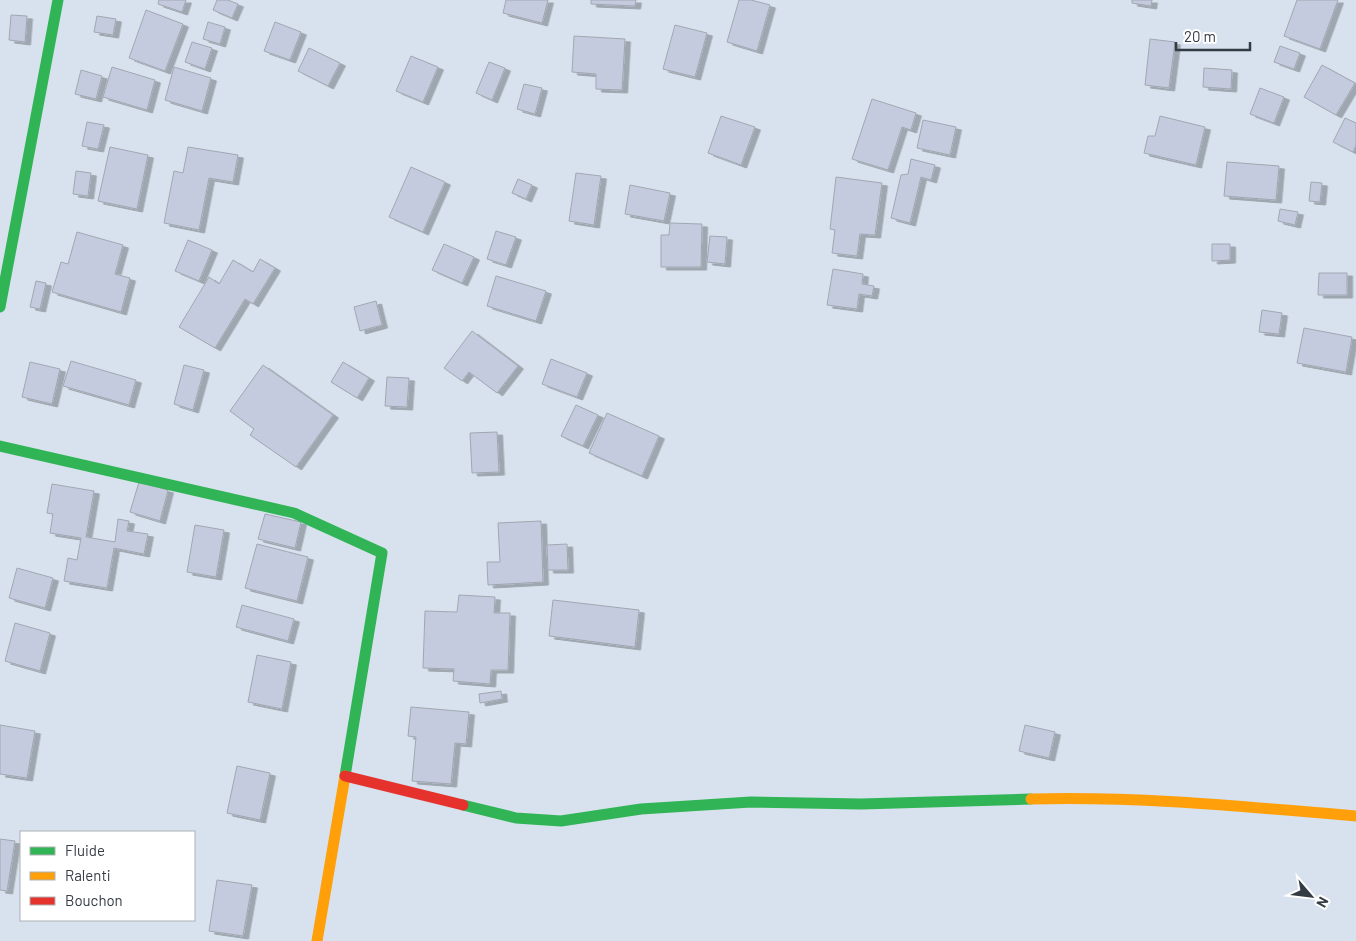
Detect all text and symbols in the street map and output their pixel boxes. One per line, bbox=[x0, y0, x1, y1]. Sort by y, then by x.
scale bar bbox=[1176, 20, 1250, 52]
text: 20 m bbox=[1184, 27, 1216, 45]
legend bbox=[20, 831, 195, 921]
text: Fluide bbox=[65, 841, 105, 859]
text: Ralenti bbox=[65, 866, 111, 884]
north arrow bbox=[1286, 871, 1336, 921]
text: Bouchon bbox=[65, 891, 123, 909]
text: N bbox=[1313, 894, 1333, 910]

